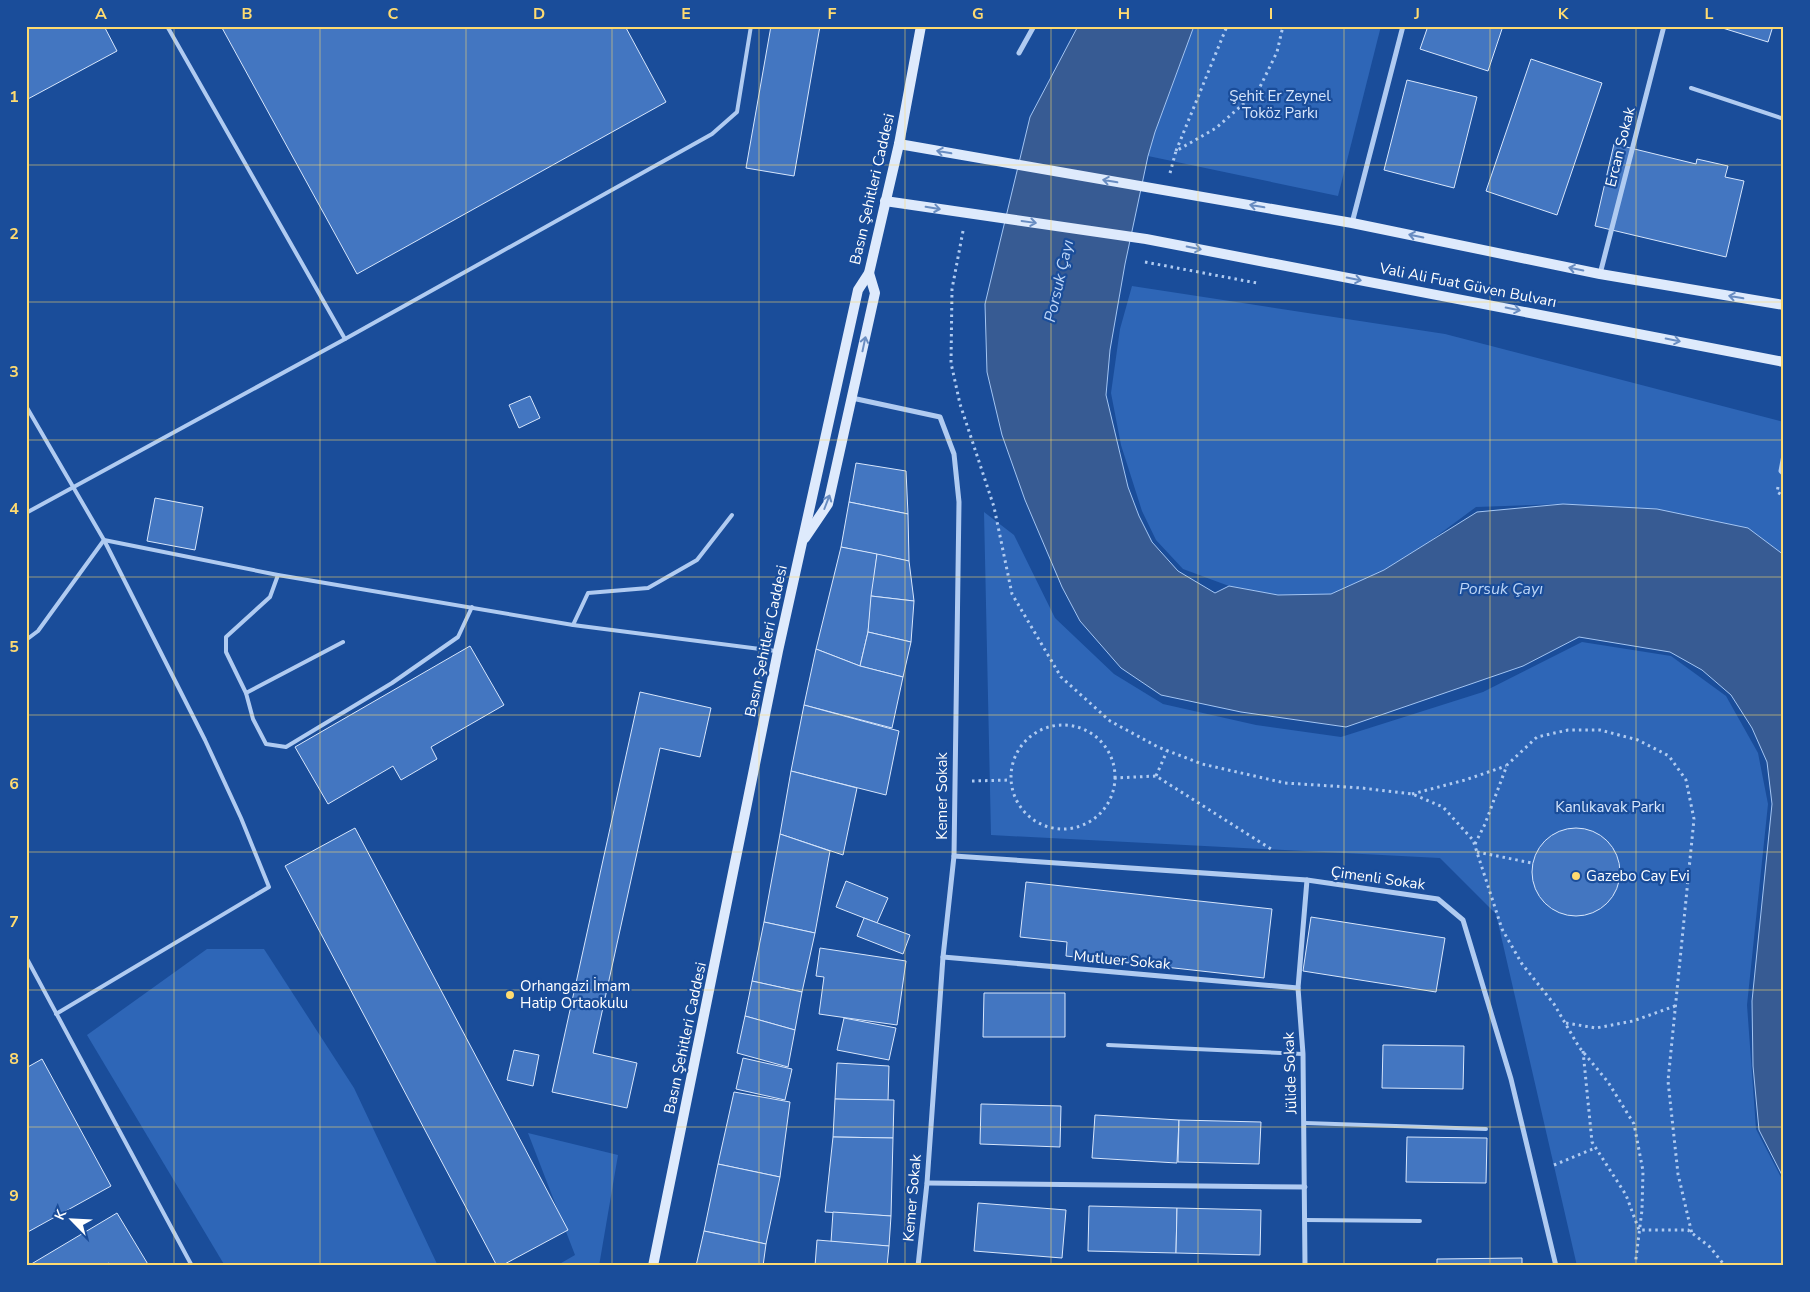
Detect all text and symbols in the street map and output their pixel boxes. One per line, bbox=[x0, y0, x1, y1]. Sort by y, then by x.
text: A bbox=[95, 3, 107, 25]
text: B bbox=[241, 3, 253, 25]
text: C bbox=[388, 3, 399, 25]
text: D bbox=[533, 3, 545, 25]
text: E bbox=[681, 3, 691, 25]
text: F bbox=[828, 3, 837, 25]
text: G bbox=[972, 3, 984, 25]
text: H bbox=[1118, 3, 1130, 25]
text: I bbox=[1269, 3, 1273, 25]
text: J bbox=[1413, 3, 1420, 25]
text: K bbox=[1558, 3, 1570, 25]
text: L bbox=[1705, 3, 1714, 25]
text: 1 bbox=[9, 86, 19, 108]
park label: Şehit Er Zeynel Toköz Parkı bbox=[1229, 86, 1331, 123]
street label: Ercan Sokak bbox=[1600, 104, 1640, 189]
street label: Basın Şehitleri Caddesi bbox=[845, 111, 899, 267]
one-way arrow bbox=[936, 147, 952, 157]
one-way arrow bbox=[1103, 175, 1119, 185]
one-way arrow bbox=[1249, 201, 1265, 211]
one-way arrow bbox=[925, 204, 941, 214]
one-way arrow bbox=[1021, 217, 1037, 227]
text: 2 bbox=[9, 223, 19, 245]
one-way arrow bbox=[1409, 231, 1425, 240]
water label: Porsuk Çayı bbox=[1039, 237, 1079, 324]
one-way arrow bbox=[1186, 244, 1202, 254]
street label: Vali Ali Fuat Güven Bulvarı bbox=[1377, 258, 1558, 312]
one-way arrow bbox=[1568, 264, 1584, 273]
one-way arrow bbox=[1345, 274, 1361, 284]
one-way arrow bbox=[1728, 292, 1744, 302]
one-way arrow bbox=[1505, 304, 1521, 314]
one-way arrow bbox=[1664, 335, 1680, 345]
one-way arrow bbox=[860, 336, 869, 352]
text: 3 bbox=[9, 361, 19, 383]
one-way arrow bbox=[823, 495, 832, 510]
text: 4 bbox=[9, 498, 19, 520]
street label: Basın Şehitleri Caddesi bbox=[740, 563, 792, 719]
water label: Porsuk Çayı bbox=[1459, 578, 1543, 600]
text: 5 bbox=[9, 636, 19, 658]
street label: Kemer Sokak bbox=[932, 752, 952, 840]
text: 6 bbox=[9, 773, 19, 795]
park label: Kanlıkavak Parkı bbox=[1555, 797, 1665, 817]
street label: Çimenli Sokak bbox=[1330, 861, 1427, 895]
place label: Gazebo Cay Evi bbox=[1586, 866, 1690, 886]
marker: Gazebo Cay Evi bbox=[1570, 870, 1582, 882]
text: 7 bbox=[9, 911, 19, 933]
street label: Mutluer Sokak bbox=[1073, 946, 1172, 974]
street label: Basın Şehitleri Caddesi bbox=[659, 960, 711, 1116]
place label: Orhangazi İmam Hatip Ortaokulu bbox=[520, 976, 630, 1013]
marker: Orhangazi İmam Hatip Ortaokulu bbox=[504, 989, 516, 1001]
street label: Jülide Sokak bbox=[1279, 1031, 1301, 1115]
text: 8 bbox=[9, 1048, 19, 1070]
street label: Kemer Sokak bbox=[898, 1153, 926, 1243]
text: 9 bbox=[9, 1185, 19, 1207]
north arrow bbox=[48, 1194, 98, 1244]
text: K bbox=[50, 1206, 71, 1223]

